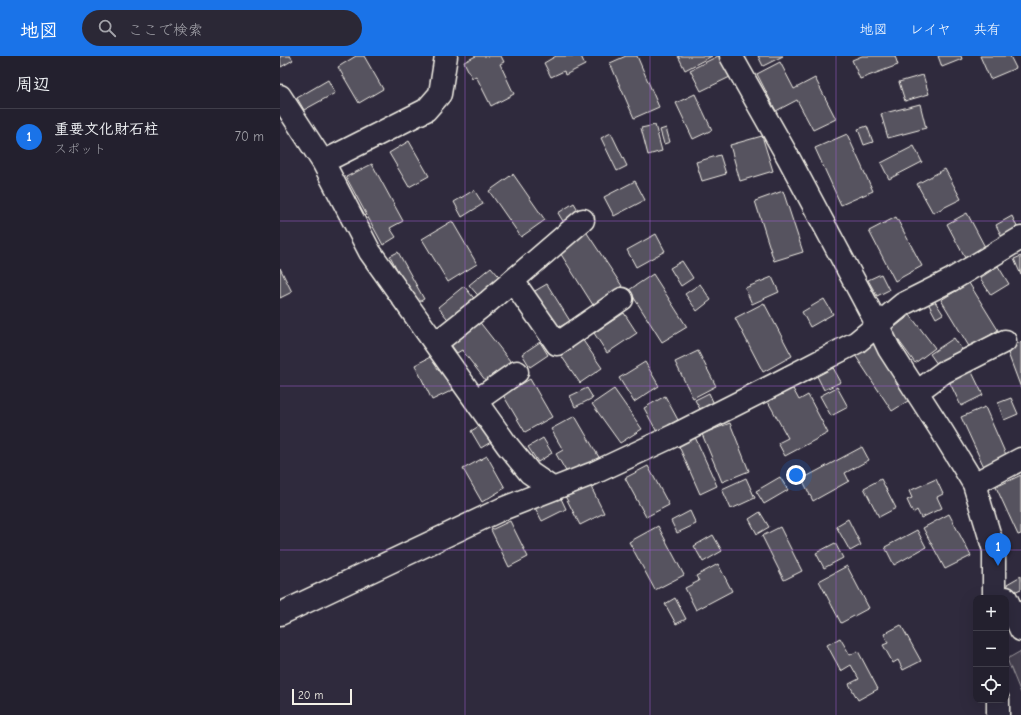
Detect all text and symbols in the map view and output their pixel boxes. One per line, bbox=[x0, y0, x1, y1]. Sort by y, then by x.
search box bbox=[82, 10, 362, 46]
icon: search bbox=[96, 17, 118, 39]
text: 地図 bbox=[20, 20, 58, 42]
text: ここで検索 bbox=[128, 21, 203, 39]
text: 地図 bbox=[860, 21, 888, 38]
text: レイヤ bbox=[910, 21, 951, 38]
text: 共有 bbox=[973, 21, 1001, 38]
text: 周辺 bbox=[16, 75, 50, 94]
text: 重要文化財石柱 bbox=[54, 120, 159, 138]
text: 1 bbox=[26, 129, 32, 144]
text: 70 m bbox=[235, 129, 264, 144]
text: スポット bbox=[54, 141, 106, 156]
your location bbox=[786, 465, 806, 485]
pin: 1 bbox=[985, 533, 1011, 566]
map controls bbox=[973, 595, 1009, 703]
button: + bbox=[973, 595, 1009, 631]
button: − bbox=[973, 631, 1009, 667]
button: locate bbox=[973, 667, 1009, 703]
scale bar bbox=[292, 687, 352, 706]
text: 20 m bbox=[298, 689, 323, 702]

